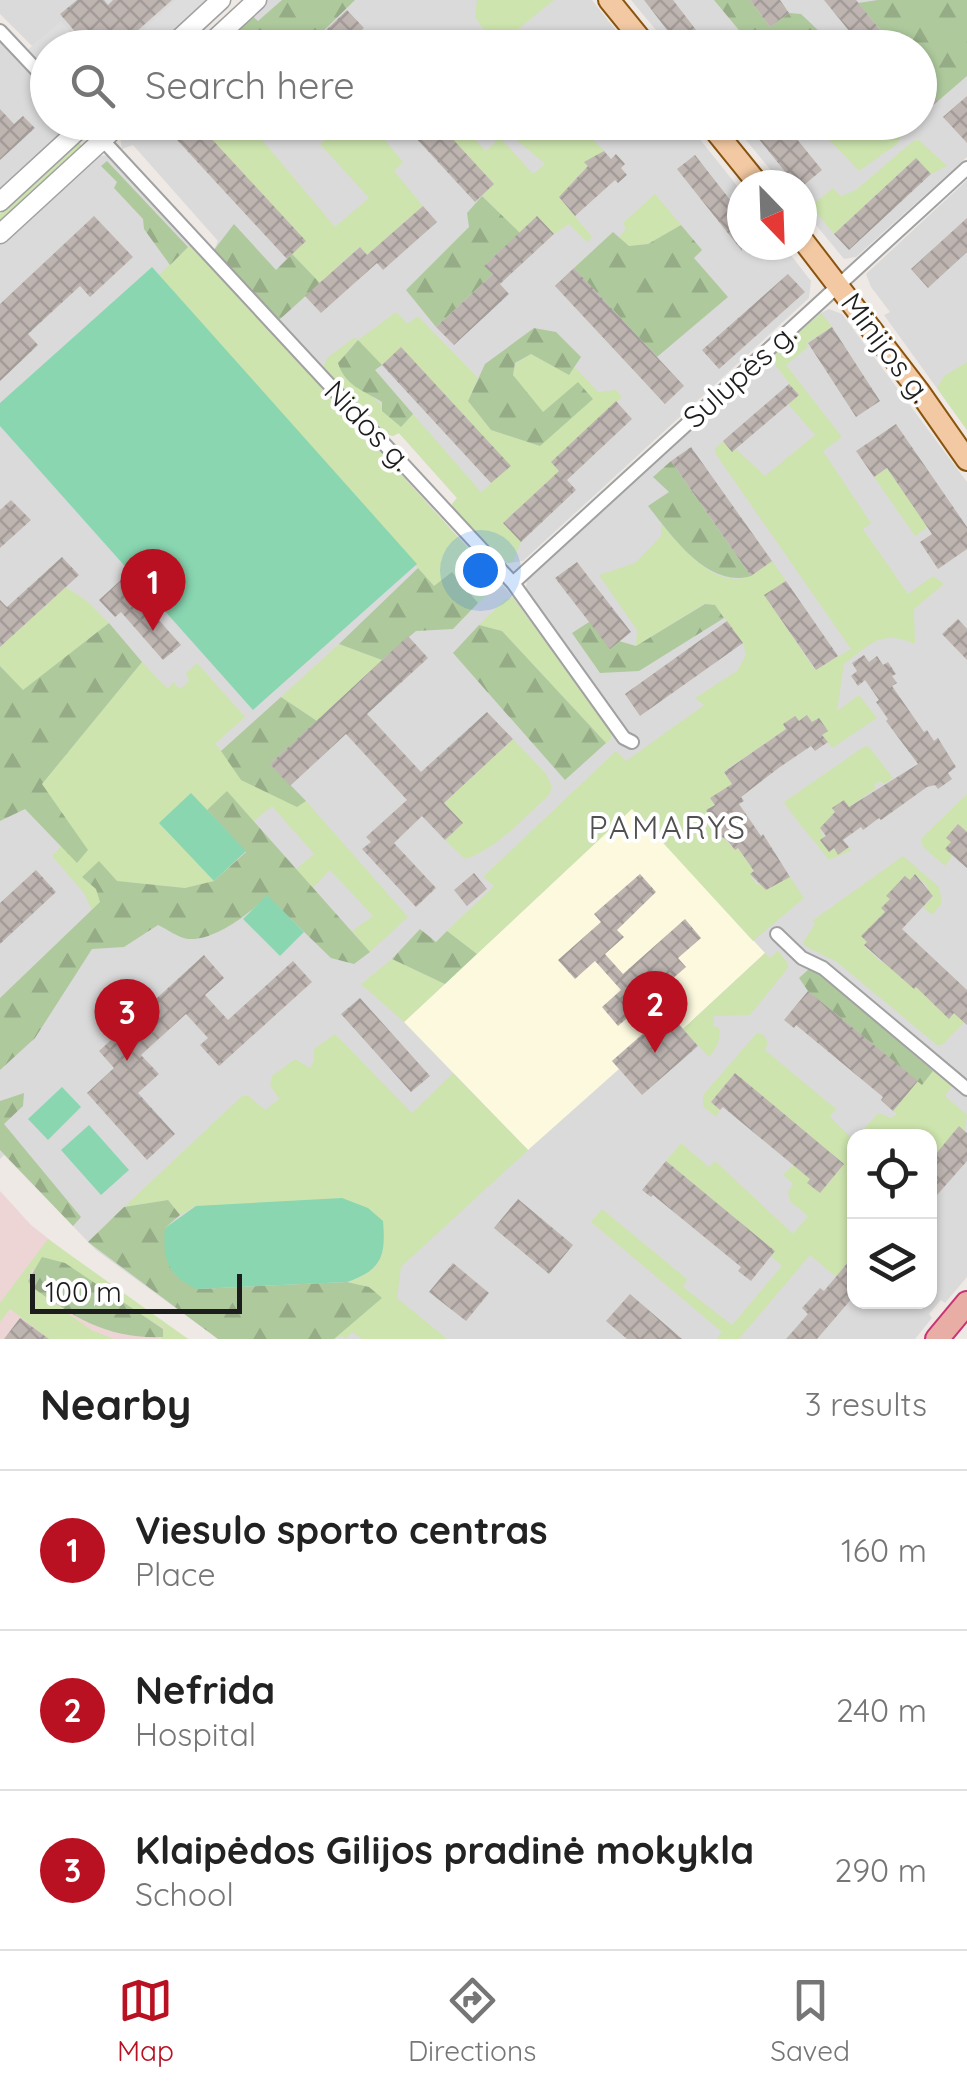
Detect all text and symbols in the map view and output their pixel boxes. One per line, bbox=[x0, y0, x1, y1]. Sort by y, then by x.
search box bbox=[30, 30, 937, 140]
icon: search bbox=[65, 58, 120, 113]
text: Search here bbox=[145, 61, 355, 109]
north arrow bbox=[727, 170, 817, 260]
street label: Minijos g. bbox=[833, 285, 940, 410]
street label: Sulupės g. bbox=[675, 315, 804, 436]
street label: Nidos g. bbox=[317, 372, 421, 478]
your location bbox=[455, 545, 506, 596]
pin: 1 bbox=[120, 548, 186, 631]
district label: PAMARYS bbox=[588, 807, 748, 847]
pin: 2 bbox=[622, 970, 688, 1053]
pin: 3 bbox=[94, 978, 160, 1061]
map controls bbox=[847, 1129, 937, 1309]
button: locate bbox=[847, 1129, 937, 1219]
button: layers bbox=[847, 1219, 937, 1309]
scale bar bbox=[30, 1269, 242, 1314]
text: 100 m bbox=[45, 1274, 122, 1309]
text: Nearby bbox=[40, 1378, 191, 1431]
text: 3 results bbox=[805, 1384, 927, 1424]
text: Viesulo sporto centras bbox=[135, 1506, 548, 1554]
text: 1 bbox=[66, 1530, 79, 1570]
text: 160 m bbox=[841, 1530, 927, 1570]
text: Place bbox=[135, 1554, 215, 1594]
text: Nefrida bbox=[135, 1666, 275, 1714]
text: 2 bbox=[63, 1690, 82, 1730]
text: 240 m bbox=[836, 1690, 927, 1730]
text: Hospital bbox=[135, 1714, 256, 1754]
text: Klaipėdos Gilijos pradinė mokykla bbox=[135, 1826, 754, 1874]
text: 3 bbox=[64, 1850, 81, 1890]
text: 290 m bbox=[834, 1850, 927, 1890]
text: School bbox=[135, 1874, 234, 1914]
tab: Map bbox=[117, 1973, 174, 2068]
tab: Directions bbox=[408, 1973, 536, 2068]
tab: Saved bbox=[770, 1973, 850, 2068]

